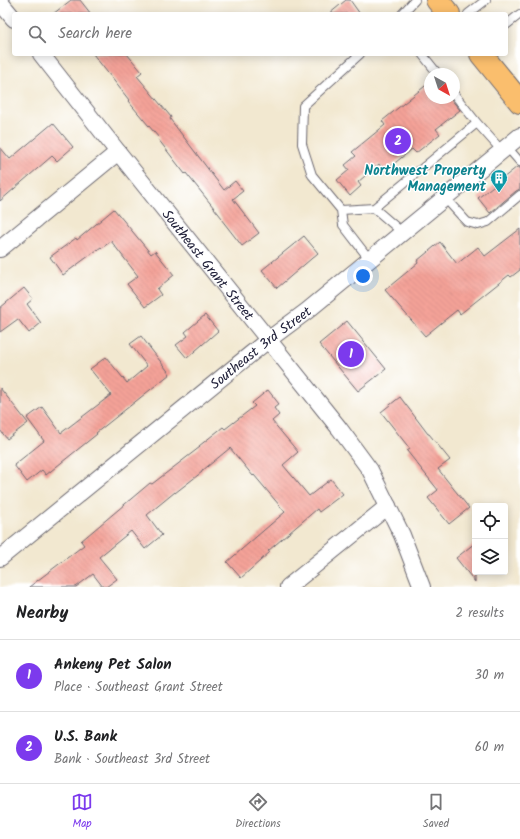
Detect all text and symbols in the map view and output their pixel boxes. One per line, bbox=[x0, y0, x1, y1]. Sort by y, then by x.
search box bbox=[12, 12, 508, 56]
text: Search here bbox=[58, 22, 132, 46]
icon: search bbox=[26, 23, 48, 45]
north arrow bbox=[424, 68, 460, 104]
pin: 2 bbox=[385, 126, 411, 156]
place label: Northwest Property Management bbox=[364, 160, 487, 198]
building icon: Northwest Property Management bbox=[489, 168, 509, 193]
street label: Southeast Grant Street bbox=[156, 205, 259, 326]
your location bbox=[353, 266, 373, 286]
street label: Southeast 3rd Street bbox=[205, 301, 317, 395]
pin: 1 bbox=[338, 339, 364, 369]
map controls bbox=[472, 503, 508, 575]
button: locate bbox=[472, 503, 508, 539]
button: layers bbox=[472, 539, 508, 575]
text: Nearby bbox=[16, 600, 68, 627]
text: 2 results bbox=[456, 603, 504, 624]
text: Ankeny Pet Salon bbox=[54, 653, 172, 677]
text: 1 bbox=[27, 665, 31, 686]
text: 30 m bbox=[475, 665, 504, 686]
text: Place · Southeast Grant Street bbox=[54, 677, 223, 698]
text: U.S. Bank bbox=[54, 725, 117, 749]
text: 2 bbox=[25, 737, 33, 758]
text: 60 m bbox=[475, 737, 504, 758]
text: Bank · Southeast 3rd Street bbox=[54, 749, 210, 770]
tab: Map bbox=[71, 791, 93, 833]
tab: Directions bbox=[235, 791, 281, 833]
tab: Saved bbox=[423, 791, 449, 833]

